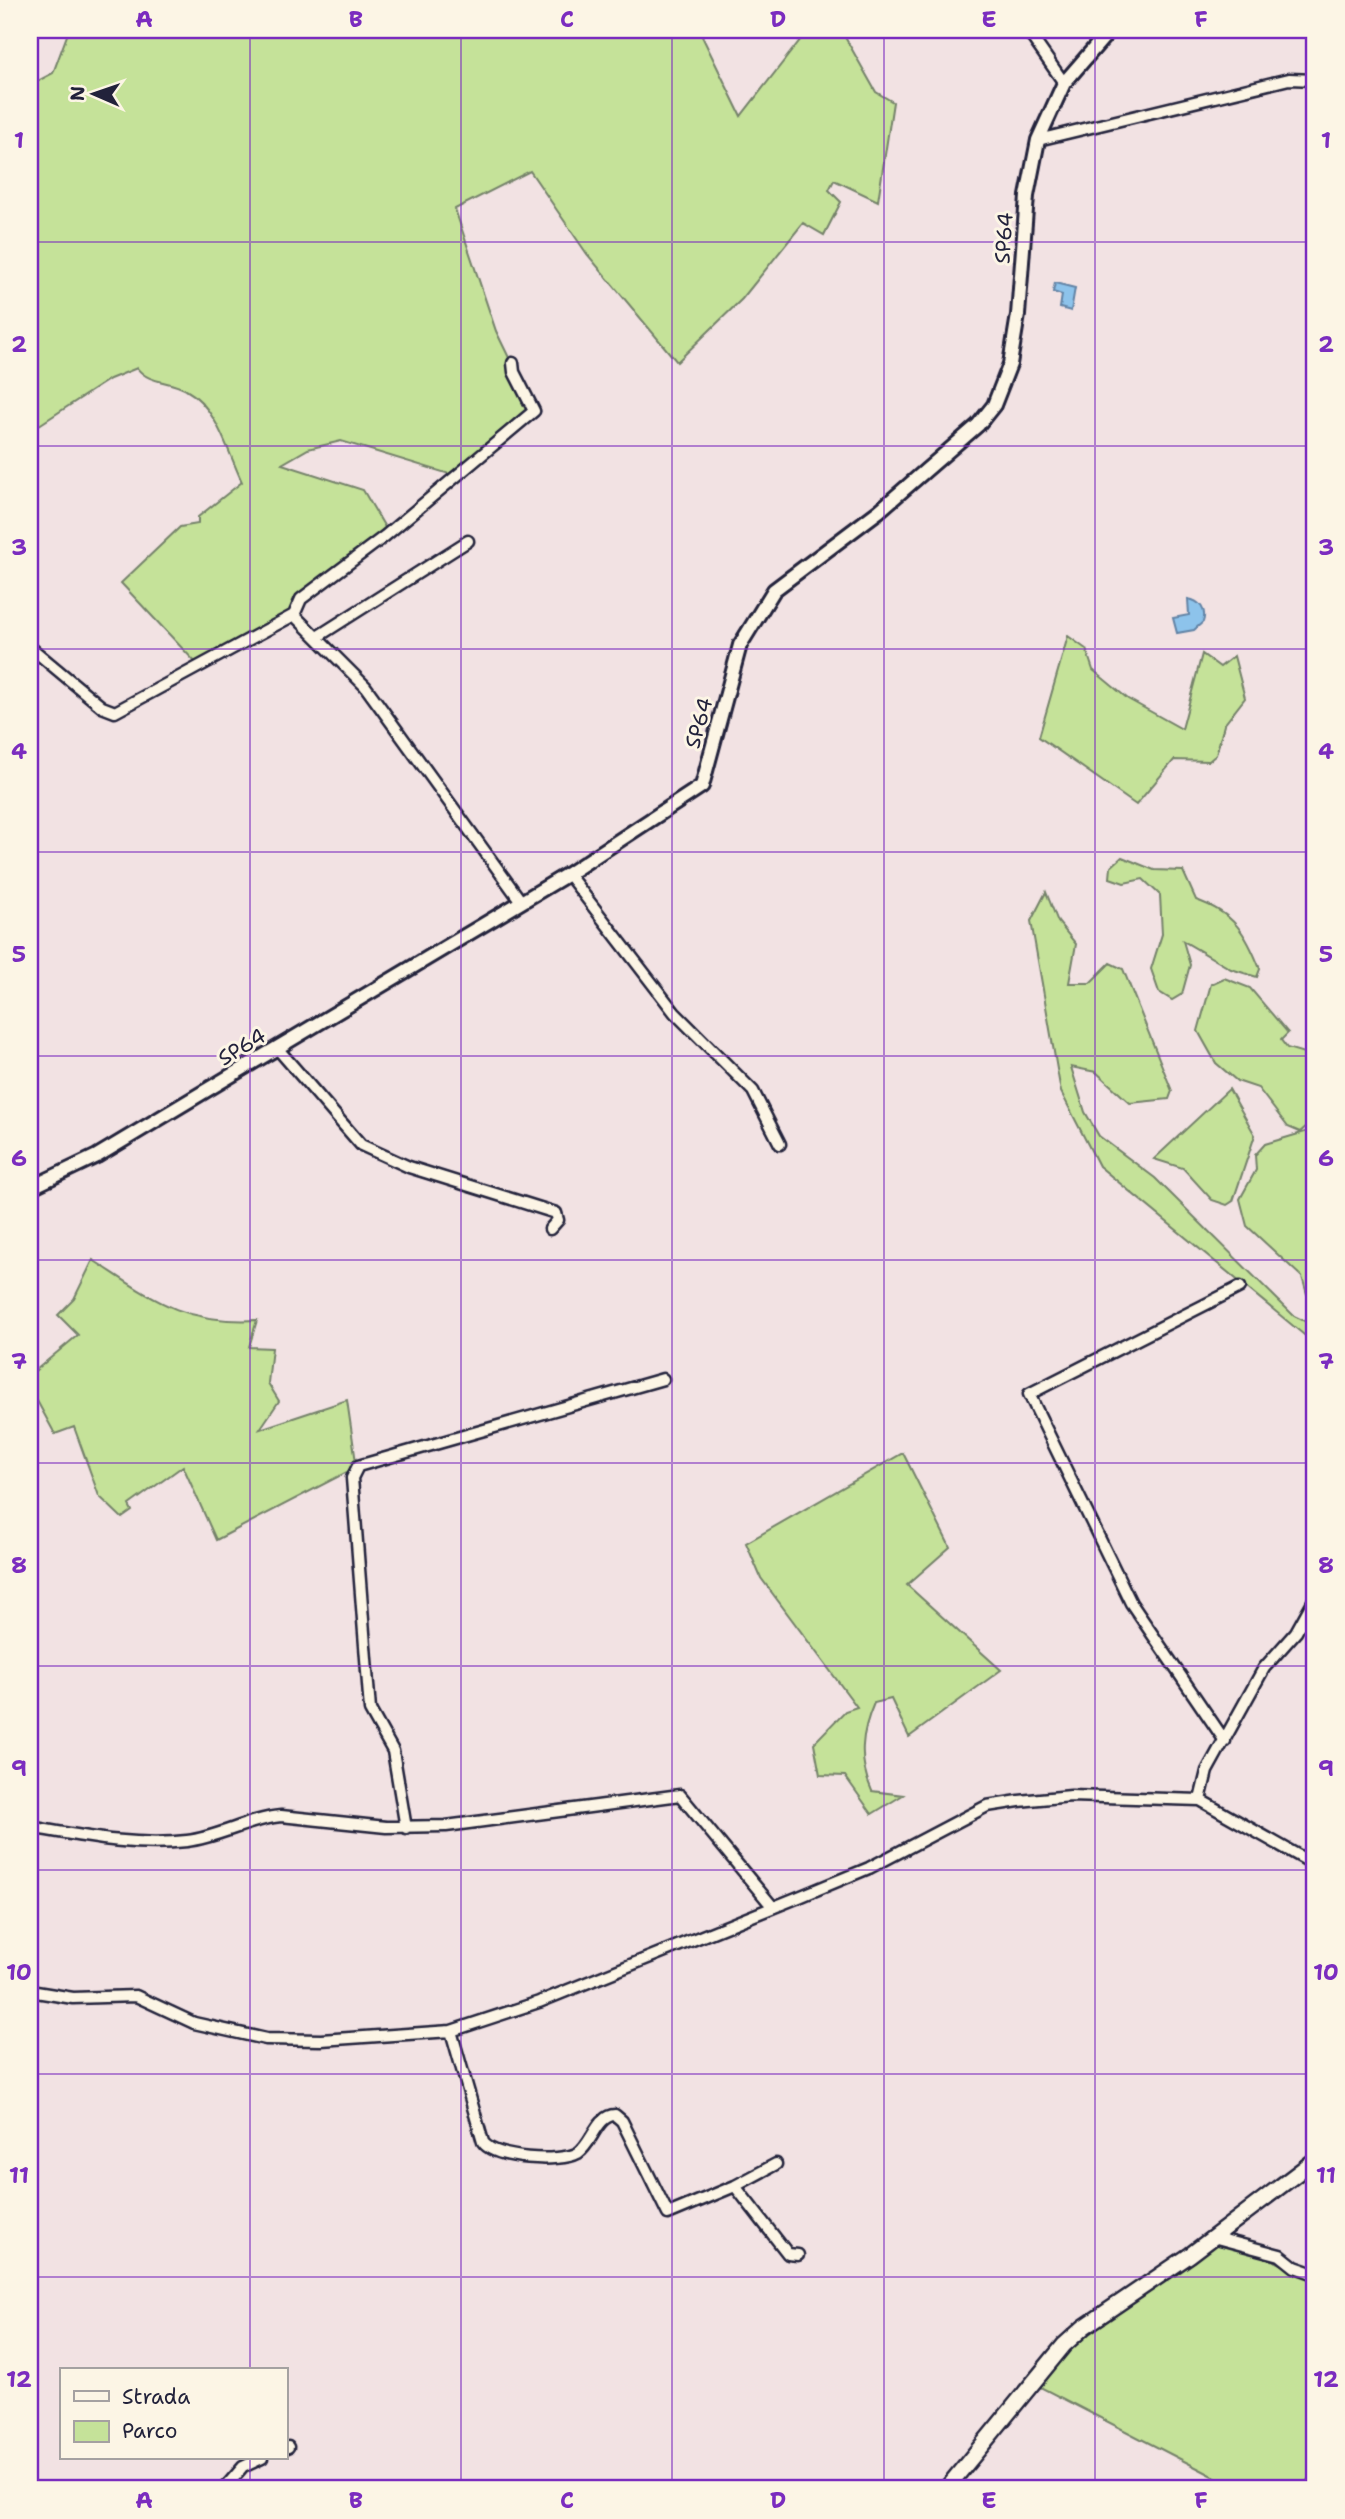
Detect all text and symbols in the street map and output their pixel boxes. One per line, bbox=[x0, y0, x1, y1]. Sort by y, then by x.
text: A bbox=[135, 4, 153, 34]
text: B bbox=[349, 4, 363, 34]
text: C bbox=[560, 4, 574, 34]
text: D bbox=[770, 4, 786, 34]
text: E bbox=[981, 4, 997, 34]
text: F bbox=[1194, 4, 1208, 34]
north arrow bbox=[60, 60, 130, 130]
text: N bbox=[65, 85, 90, 101]
text: 1 bbox=[14, 125, 24, 155]
text: 1 bbox=[1321, 125, 1331, 155]
street label: SP64 bbox=[988, 211, 1020, 265]
text: 2 bbox=[11, 329, 27, 359]
text: 2 bbox=[1318, 329, 1334, 359]
text: 3 bbox=[11, 532, 27, 562]
text: 3 bbox=[1318, 532, 1334, 562]
street label: SP64 bbox=[678, 694, 720, 752]
text: 4 bbox=[11, 736, 27, 766]
text: 4 bbox=[1318, 736, 1334, 766]
text: 5 bbox=[12, 939, 26, 969]
text: 5 bbox=[1319, 939, 1333, 969]
street label: SP64 bbox=[213, 1022, 271, 1072]
text: 6 bbox=[11, 1143, 27, 1173]
text: 6 bbox=[1318, 1143, 1334, 1173]
text: 7 bbox=[11, 1346, 27, 1376]
text: 7 bbox=[1318, 1346, 1334, 1376]
text: 8 bbox=[11, 1550, 27, 1580]
text: 8 bbox=[1318, 1550, 1334, 1580]
text: 9 bbox=[11, 1753, 27, 1783]
text: 9 bbox=[1318, 1753, 1334, 1783]
text: 10 bbox=[6, 1957, 32, 1987]
text: 10 bbox=[1313, 1957, 1339, 1987]
text: 11 bbox=[9, 2160, 29, 2190]
text: 11 bbox=[1316, 2160, 1336, 2190]
text: 12 bbox=[6, 2364, 32, 2394]
text: 12 bbox=[1313, 2364, 1339, 2394]
legend bbox=[60, 2368, 287, 2460]
text: Strada bbox=[122, 2383, 190, 2411]
text: Parco bbox=[122, 2417, 177, 2445]
text: A bbox=[135, 2485, 153, 2515]
text: B bbox=[349, 2485, 363, 2515]
text: C bbox=[560, 2485, 574, 2515]
text: D bbox=[770, 2485, 786, 2515]
text: E bbox=[981, 2485, 997, 2515]
text: F bbox=[1194, 2485, 1208, 2515]

